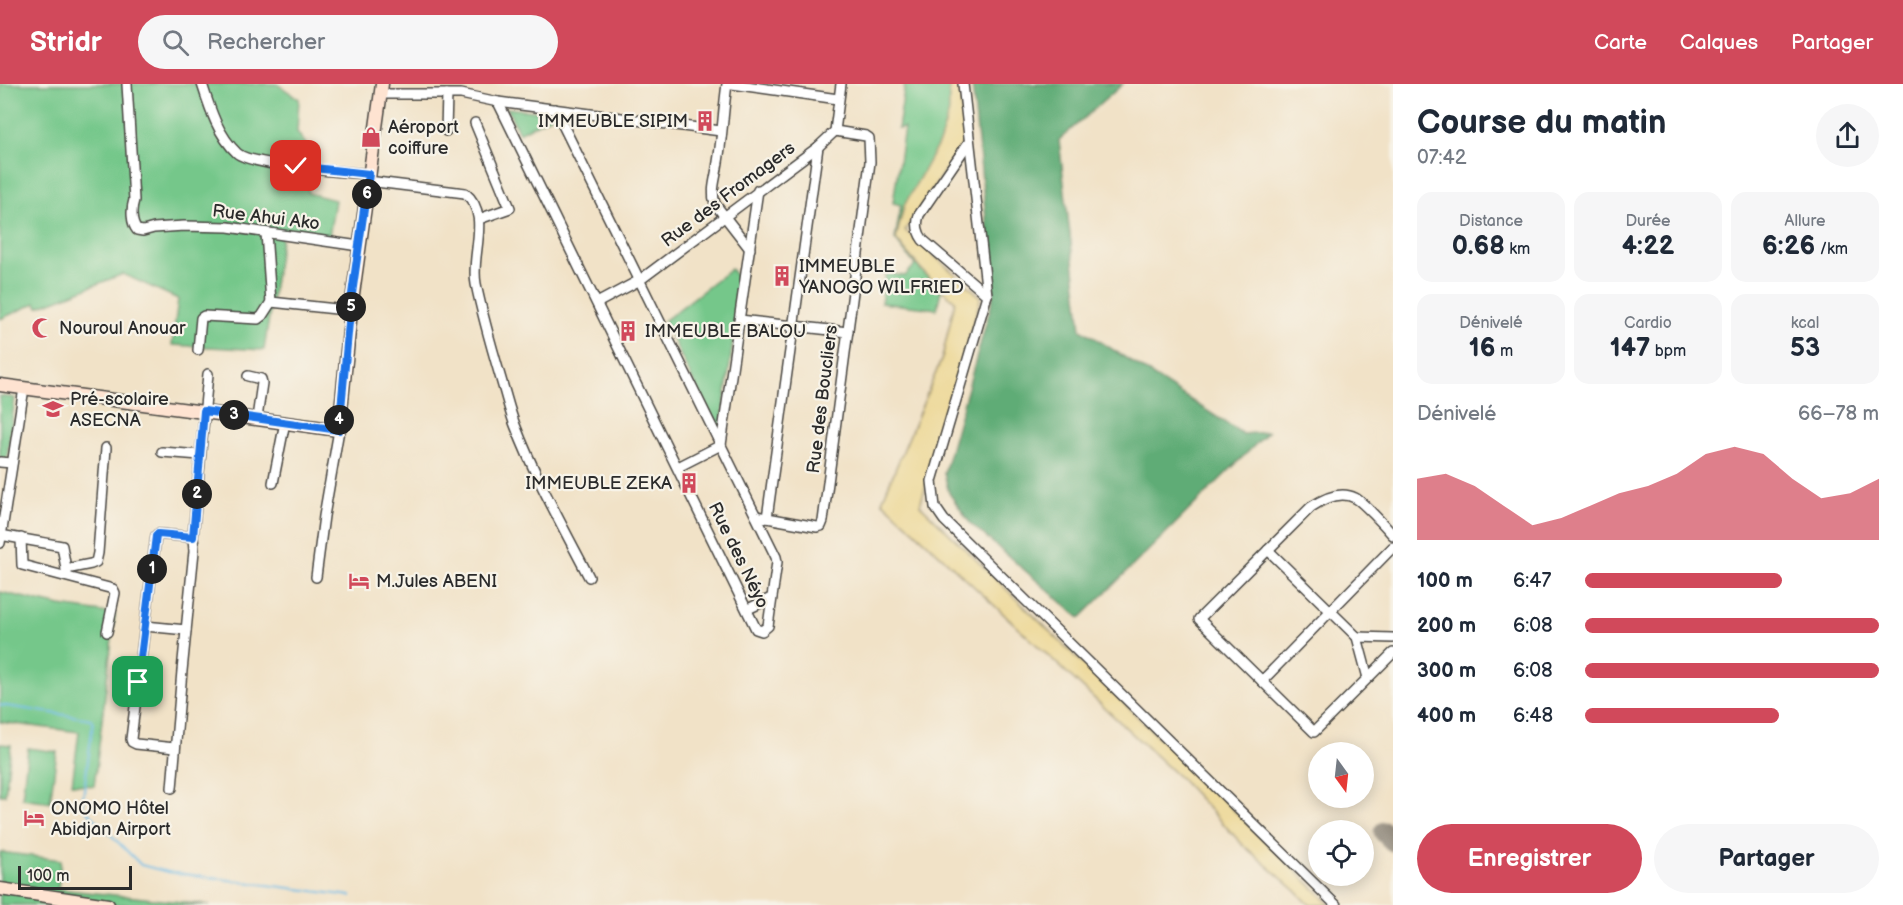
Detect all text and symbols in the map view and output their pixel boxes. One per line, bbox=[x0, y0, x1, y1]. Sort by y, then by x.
search box bbox=[138, 15, 558, 69]
text: Stridr bbox=[30, 26, 102, 59]
icon: search bbox=[159, 26, 192, 59]
text: Rechercher bbox=[207, 29, 325, 56]
text: Carte bbox=[1594, 30, 1647, 55]
text: Calques bbox=[1680, 30, 1758, 55]
text: Partager bbox=[1791, 30, 1873, 55]
text: Course du matin bbox=[1417, 103, 1666, 143]
button: share bbox=[1816, 104, 1879, 167]
building icon: IMMEUBLE SIPIM bbox=[693, 109, 717, 133]
place label: IMMEUBLE SIPIM bbox=[538, 111, 688, 132]
place label: Aéroport coiffure bbox=[388, 117, 459, 159]
shop icon: Aéroport coiffure bbox=[359, 125, 383, 149]
street label: Rue des Fromagers bbox=[657, 137, 799, 251]
pin bbox=[270, 140, 321, 191]
text: 07:42 bbox=[1417, 146, 1467, 170]
icon: check bbox=[279, 149, 312, 182]
pin: 6 bbox=[352, 179, 382, 209]
text: 6 bbox=[362, 184, 372, 203]
street label: Rue Ahui Ako bbox=[211, 200, 321, 235]
text: Distance bbox=[1459, 212, 1523, 231]
text: Durée bbox=[1625, 212, 1671, 231]
text: Allure bbox=[1785, 212, 1825, 231]
text: 0.68 bbox=[1452, 231, 1505, 262]
text: 4:22 bbox=[1622, 231, 1674, 262]
text: 6:26 bbox=[1762, 231, 1815, 262]
text: km bbox=[1505, 240, 1530, 259]
text: /km bbox=[1815, 240, 1848, 259]
place label: IMMEUBLE YANOGO WILFRIED bbox=[798, 256, 964, 298]
building icon: IMMEUBLE YANOGO WILFRIED bbox=[770, 264, 794, 288]
pin: 5 bbox=[336, 292, 366, 322]
text: 5 bbox=[346, 297, 356, 316]
text: Dénivelé bbox=[1459, 314, 1523, 333]
text: Cardio bbox=[1624, 314, 1672, 333]
text: kcal bbox=[1791, 314, 1819, 333]
mosque icon: Nouroul Anouar bbox=[30, 316, 54, 340]
place label: Nouroul Anouar bbox=[59, 318, 186, 339]
building icon: IMMEUBLE BALOU bbox=[616, 319, 640, 343]
place label: IMMEUBLE BALOU bbox=[645, 321, 806, 342]
street label: Rue des Boucliers bbox=[803, 324, 842, 474]
text: 16 bbox=[1469, 333, 1496, 364]
text: 147 bbox=[1610, 333, 1650, 364]
text: 53 bbox=[1790, 333, 1820, 364]
text: m bbox=[1496, 342, 1513, 361]
text: bpm bbox=[1650, 342, 1686, 361]
place label: Pré-scolaire ASECNA bbox=[70, 389, 169, 431]
school or university icon: Pré-scolaire ASECNA bbox=[41, 397, 65, 421]
pin: 3 bbox=[219, 400, 249, 430]
text: Dénivelé bbox=[1417, 402, 1496, 426]
text: 66–78 m bbox=[1798, 402, 1879, 426]
text: 3 bbox=[229, 405, 239, 424]
pin: 4 bbox=[324, 405, 354, 435]
text: 4 bbox=[334, 410, 344, 429]
building icon: IMMEUBLE ZEKA bbox=[677, 471, 701, 495]
place label: IMMEUBLE ZEKA bbox=[525, 473, 672, 494]
pin: 2 bbox=[182, 479, 212, 509]
text: 2 bbox=[192, 484, 202, 503]
street label: Rue des Néyo bbox=[704, 499, 773, 612]
pin: 1 bbox=[137, 554, 167, 584]
text: 1 bbox=[149, 559, 155, 578]
hotel icon: M.Jules ABENI bbox=[347, 569, 371, 593]
text: 100 m bbox=[1417, 569, 1473, 593]
text: 6:47 bbox=[1513, 569, 1551, 593]
place label: M.Jules ABENI bbox=[376, 571, 497, 592]
text: 200 m bbox=[1417, 614, 1476, 638]
text: 6:08 bbox=[1513, 614, 1553, 638]
pin bbox=[112, 656, 163, 707]
text: 300 m bbox=[1417, 659, 1476, 683]
text: 6:08 bbox=[1513, 659, 1553, 683]
icon: arrive bbox=[121, 665, 154, 698]
text: 400 m bbox=[1417, 704, 1476, 728]
text: 6:48 bbox=[1513, 704, 1553, 728]
north arrow bbox=[1308, 742, 1374, 808]
map controls bbox=[1308, 742, 1374, 886]
place label: ONOMO Hôtel Abidjan Airport bbox=[51, 798, 171, 840]
hotel icon: ONOMO Hôtel Abidjan Airport bbox=[22, 806, 46, 830]
button: locate bbox=[1308, 820, 1374, 886]
button: Enregistrer bbox=[1417, 824, 1642, 893]
button: Partager bbox=[1654, 824, 1879, 893]
scale bar bbox=[18, 863, 132, 890]
text: 100 m bbox=[27, 867, 70, 886]

